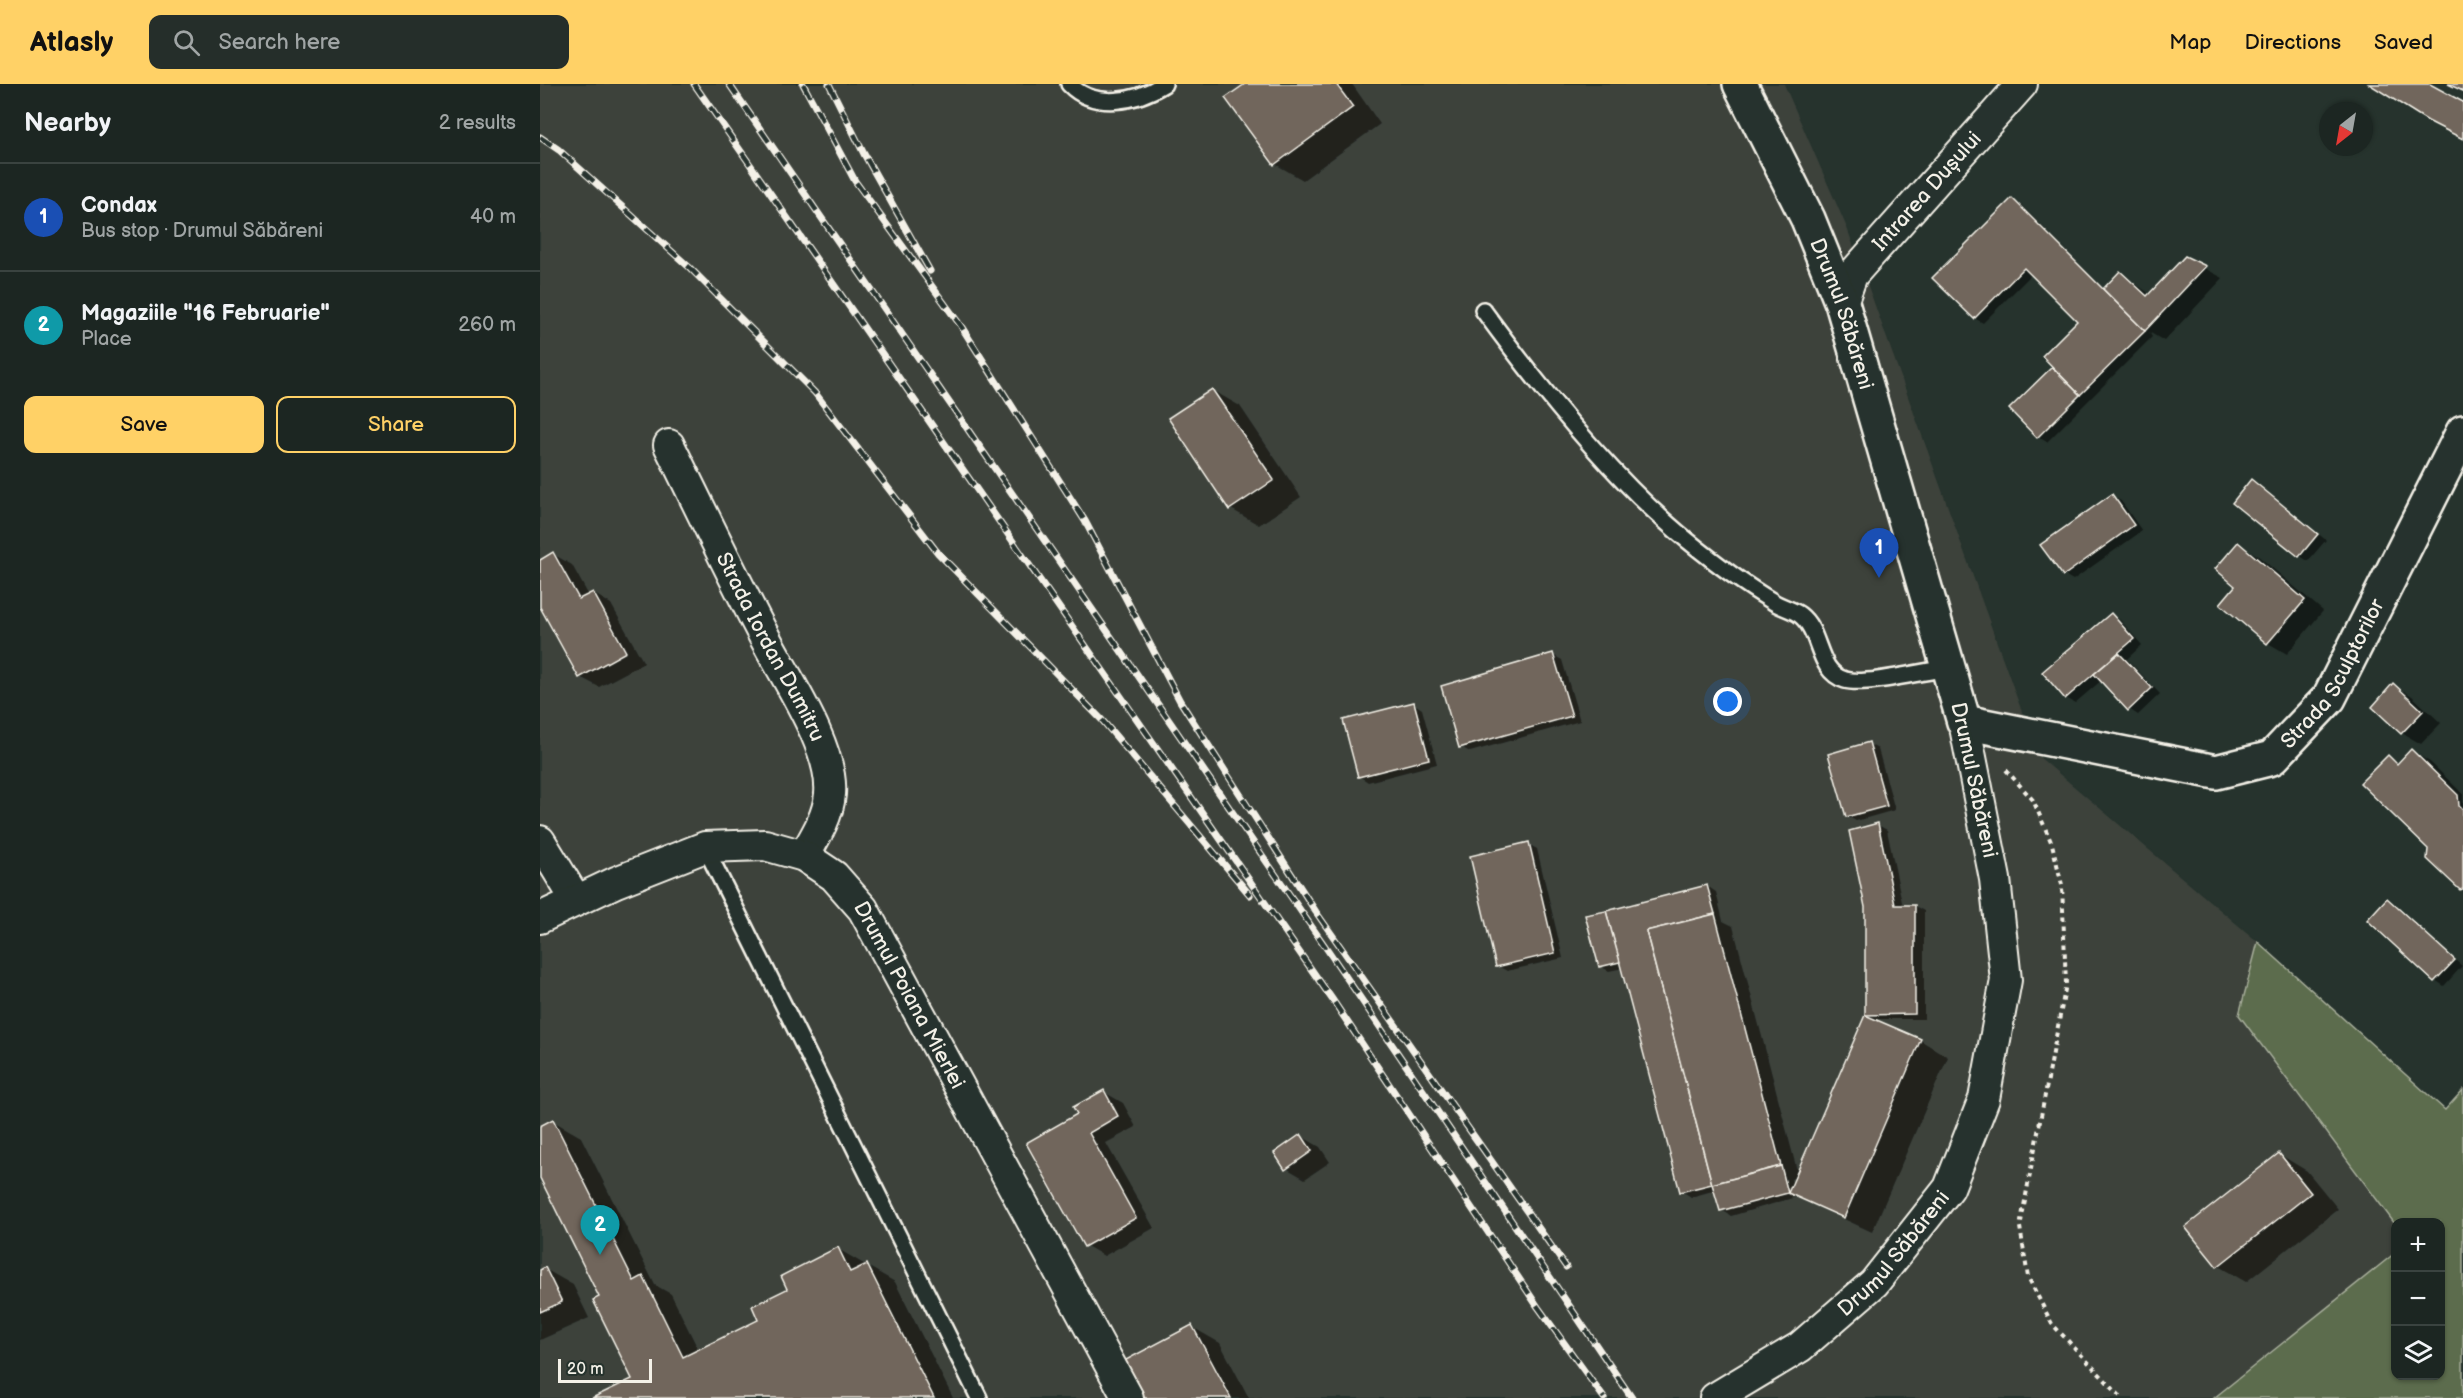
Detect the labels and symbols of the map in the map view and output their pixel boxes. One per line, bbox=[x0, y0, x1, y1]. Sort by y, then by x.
north arrow bbox=[2319, 102, 2373, 156]
street label: Intrarea Dușului bbox=[1867, 126, 1986, 256]
street label: Drumul Săbăreni bbox=[1805, 234, 1879, 392]
pin: 1 bbox=[1860, 528, 1898, 578]
street label: Strada Iordan Dumitru bbox=[711, 548, 830, 745]
street label: Strada Sculptorilor bbox=[2275, 594, 2390, 753]
your location bbox=[1713, 687, 1742, 716]
street label: Drumul Săbăreni bbox=[1945, 700, 2003, 860]
street label: Drumul Poiana Mierlei bbox=[849, 897, 970, 1093]
street label: Drumul Săbăreni bbox=[1832, 1186, 1955, 1321]
pin: 2 bbox=[580, 1206, 620, 1255]
scale bar bbox=[558, 1356, 652, 1384]

